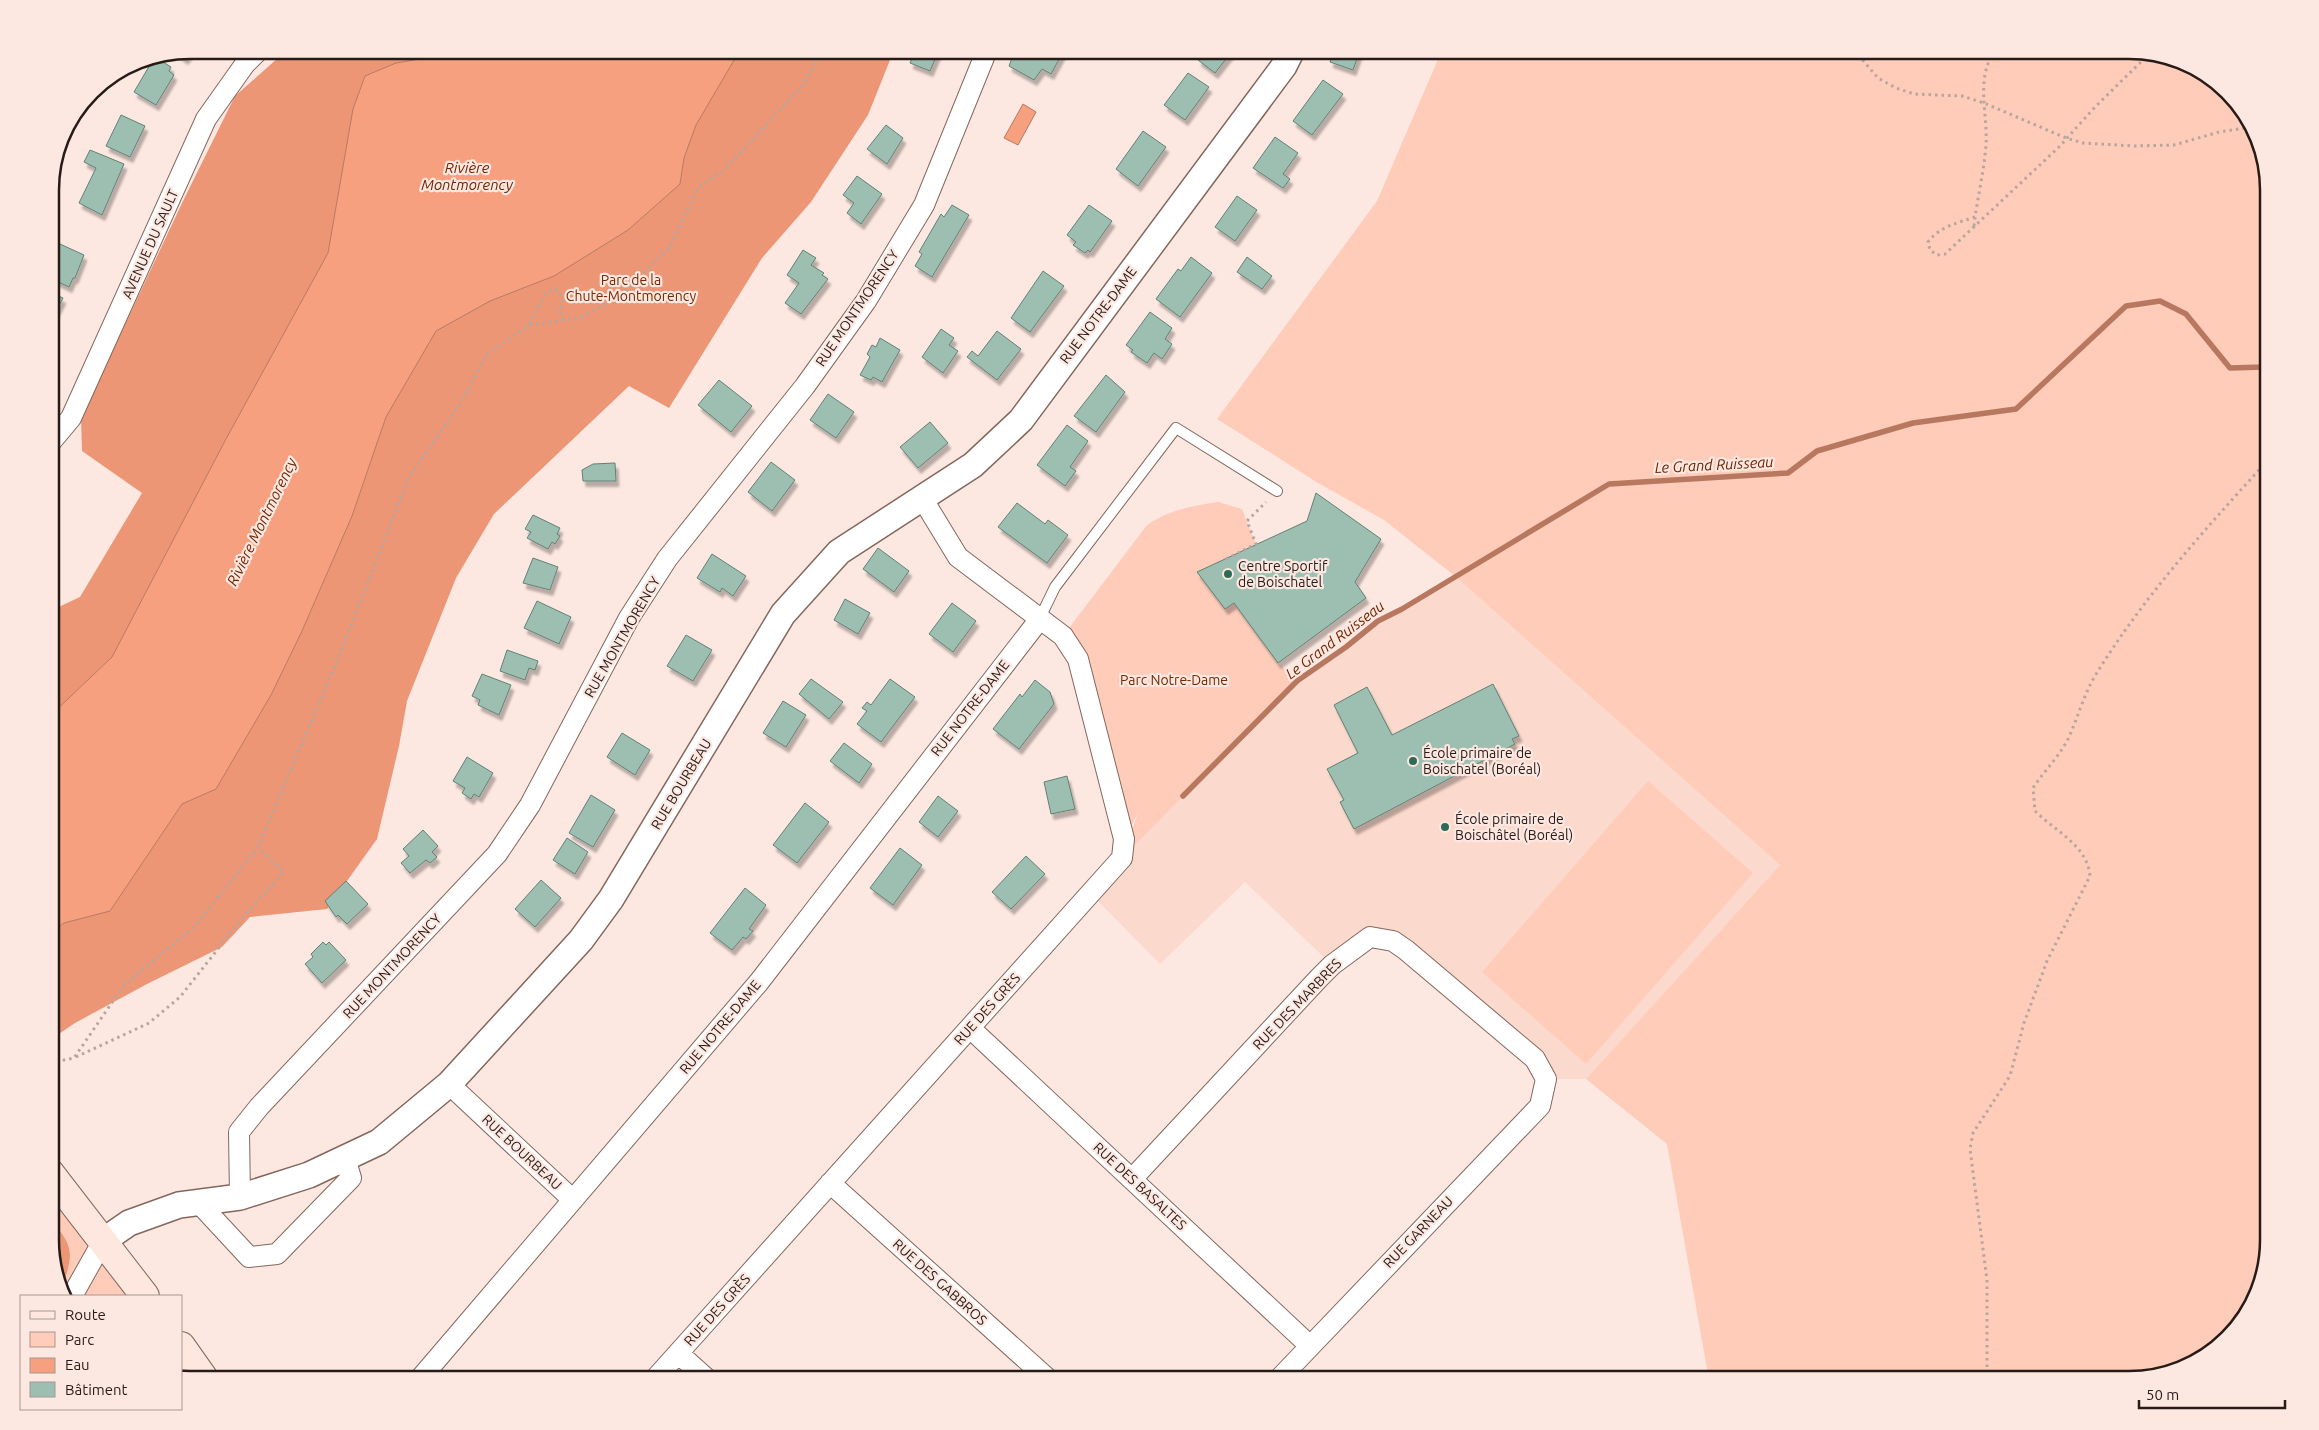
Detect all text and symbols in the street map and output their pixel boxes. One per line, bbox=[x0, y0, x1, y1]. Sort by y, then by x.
water label: Rivière Montmorency bbox=[421, 159, 514, 193]
street label: AVENUE DU SAULT bbox=[119, 187, 181, 301]
street label: RUE MONTMORENCY bbox=[812, 247, 902, 369]
street label: RUE NOTRE-DAME bbox=[1056, 263, 1140, 367]
park label: Parc de la Chute-Montmorency bbox=[566, 272, 696, 304]
water label: Le Grand Ruisseau bbox=[1654, 453, 1774, 476]
water label: Rivière Montmorency bbox=[223, 454, 300, 588]
place label: Centre Sportif de Boischatel bbox=[1238, 558, 1328, 590]
marker: Centre Sportif de Boischatel bbox=[1222, 568, 1234, 580]
street label: RUE MONTMORENCY bbox=[581, 574, 663, 700]
water label: Le Grand Ruisseau bbox=[1282, 597, 1387, 682]
street label: RUE NOTRE-DAME bbox=[928, 657, 1012, 759]
park label: Parc Notre-Dame bbox=[1120, 672, 1228, 688]
street label: RUE BOURBEAU bbox=[648, 736, 714, 832]
place label: École primaire de Boischatel (Boréal) bbox=[1423, 744, 1541, 777]
marker: École primaire de Boischatel (Boréal) bbox=[1407, 755, 1419, 767]
place label: École primaire de Boischâtel (Boréal) bbox=[1455, 810, 1573, 843]
marker: École primaire de Boischâtel (Boréal) bbox=[1439, 821, 1451, 833]
street label: RUE MONTMORENCY bbox=[340, 911, 444, 1021]
street label: RUE DES MARBRES bbox=[1249, 955, 1345, 1053]
street label: RUE DES GRÈS bbox=[950, 969, 1023, 1048]
street label: RUE NOTRE-DAME bbox=[676, 977, 764, 1077]
street label: RUE BOURBEAU bbox=[479, 1111, 565, 1193]
street label: RUE DES BASALTES bbox=[1090, 1139, 1190, 1233]
street label: RUE GARNEAU bbox=[1380, 1193, 1456, 1271]
street label: RUE DES GABBROS bbox=[890, 1236, 990, 1328]
street label: RUE DES GRÈS bbox=[680, 1270, 753, 1349]
legend bbox=[20, 1295, 182, 1410]
text: Route bbox=[65, 1306, 106, 1323]
text: Parc bbox=[65, 1331, 94, 1348]
text: Eau bbox=[65, 1356, 90, 1373]
scale bar bbox=[2139, 1378, 2285, 1410]
text: Bâtiment bbox=[65, 1381, 128, 1398]
text: 50 m bbox=[2146, 1386, 2179, 1403]

